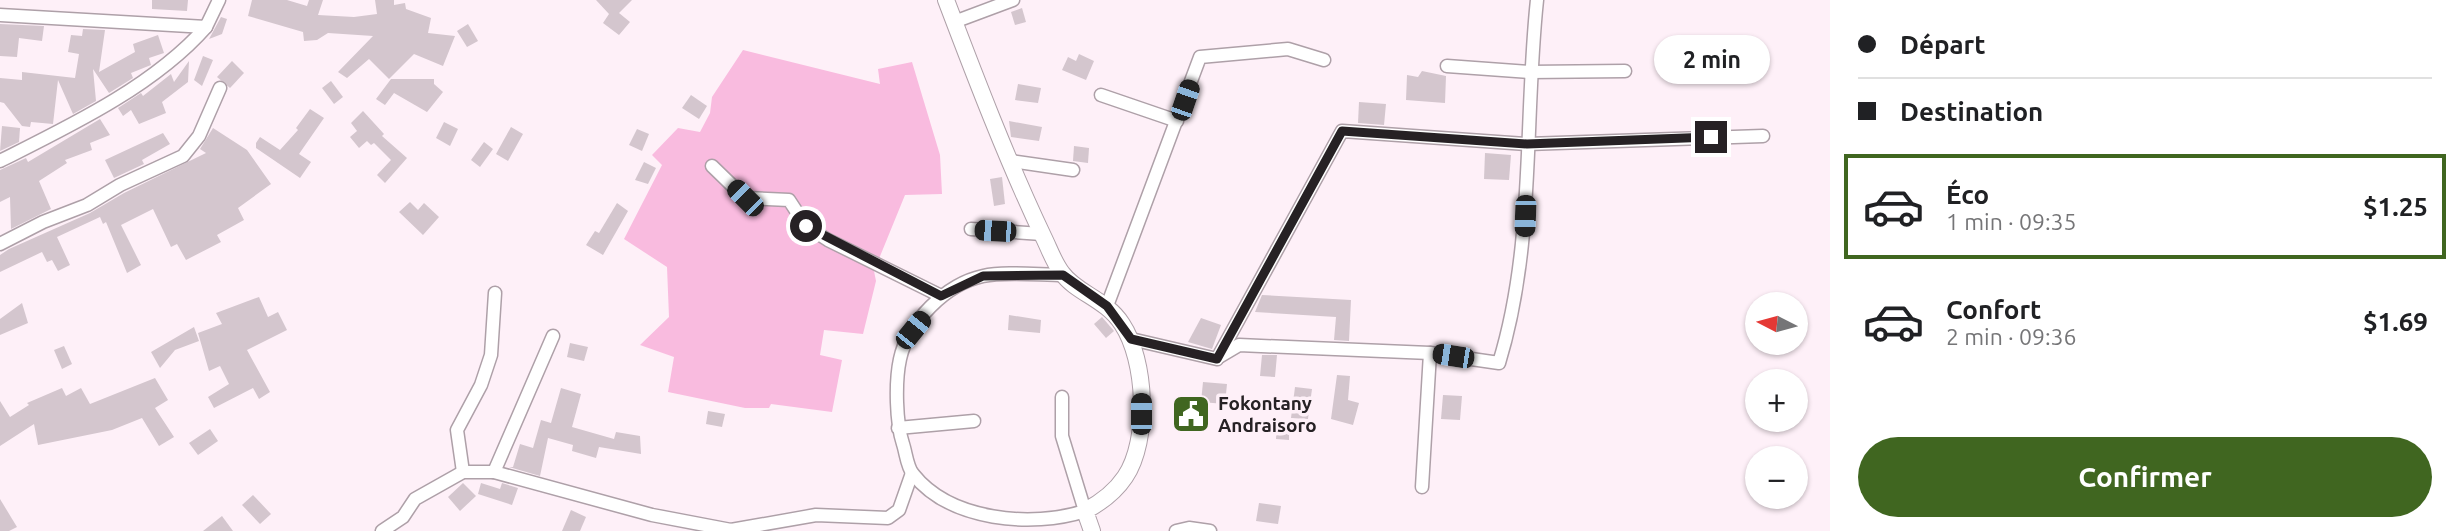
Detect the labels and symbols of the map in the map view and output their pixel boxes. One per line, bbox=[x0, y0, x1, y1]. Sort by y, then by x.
callout: 2 min bbox=[1653, 36, 1769, 85]
car bbox=[1169, 77, 1202, 123]
route end bbox=[1695, 121, 1727, 153]
car bbox=[723, 176, 768, 220]
car bbox=[1514, 195, 1537, 237]
route start bbox=[790, 210, 822, 242]
car bbox=[974, 219, 1017, 243]
north arrow bbox=[1745, 292, 1808, 355]
car bbox=[892, 307, 935, 353]
car bbox=[1431, 342, 1476, 370]
place label: Fokontany Andraisoro bbox=[1218, 392, 1317, 436]
car bbox=[1131, 393, 1152, 435]
public building icon: Fokontany Andraisoro bbox=[1170, 393, 1212, 435]

